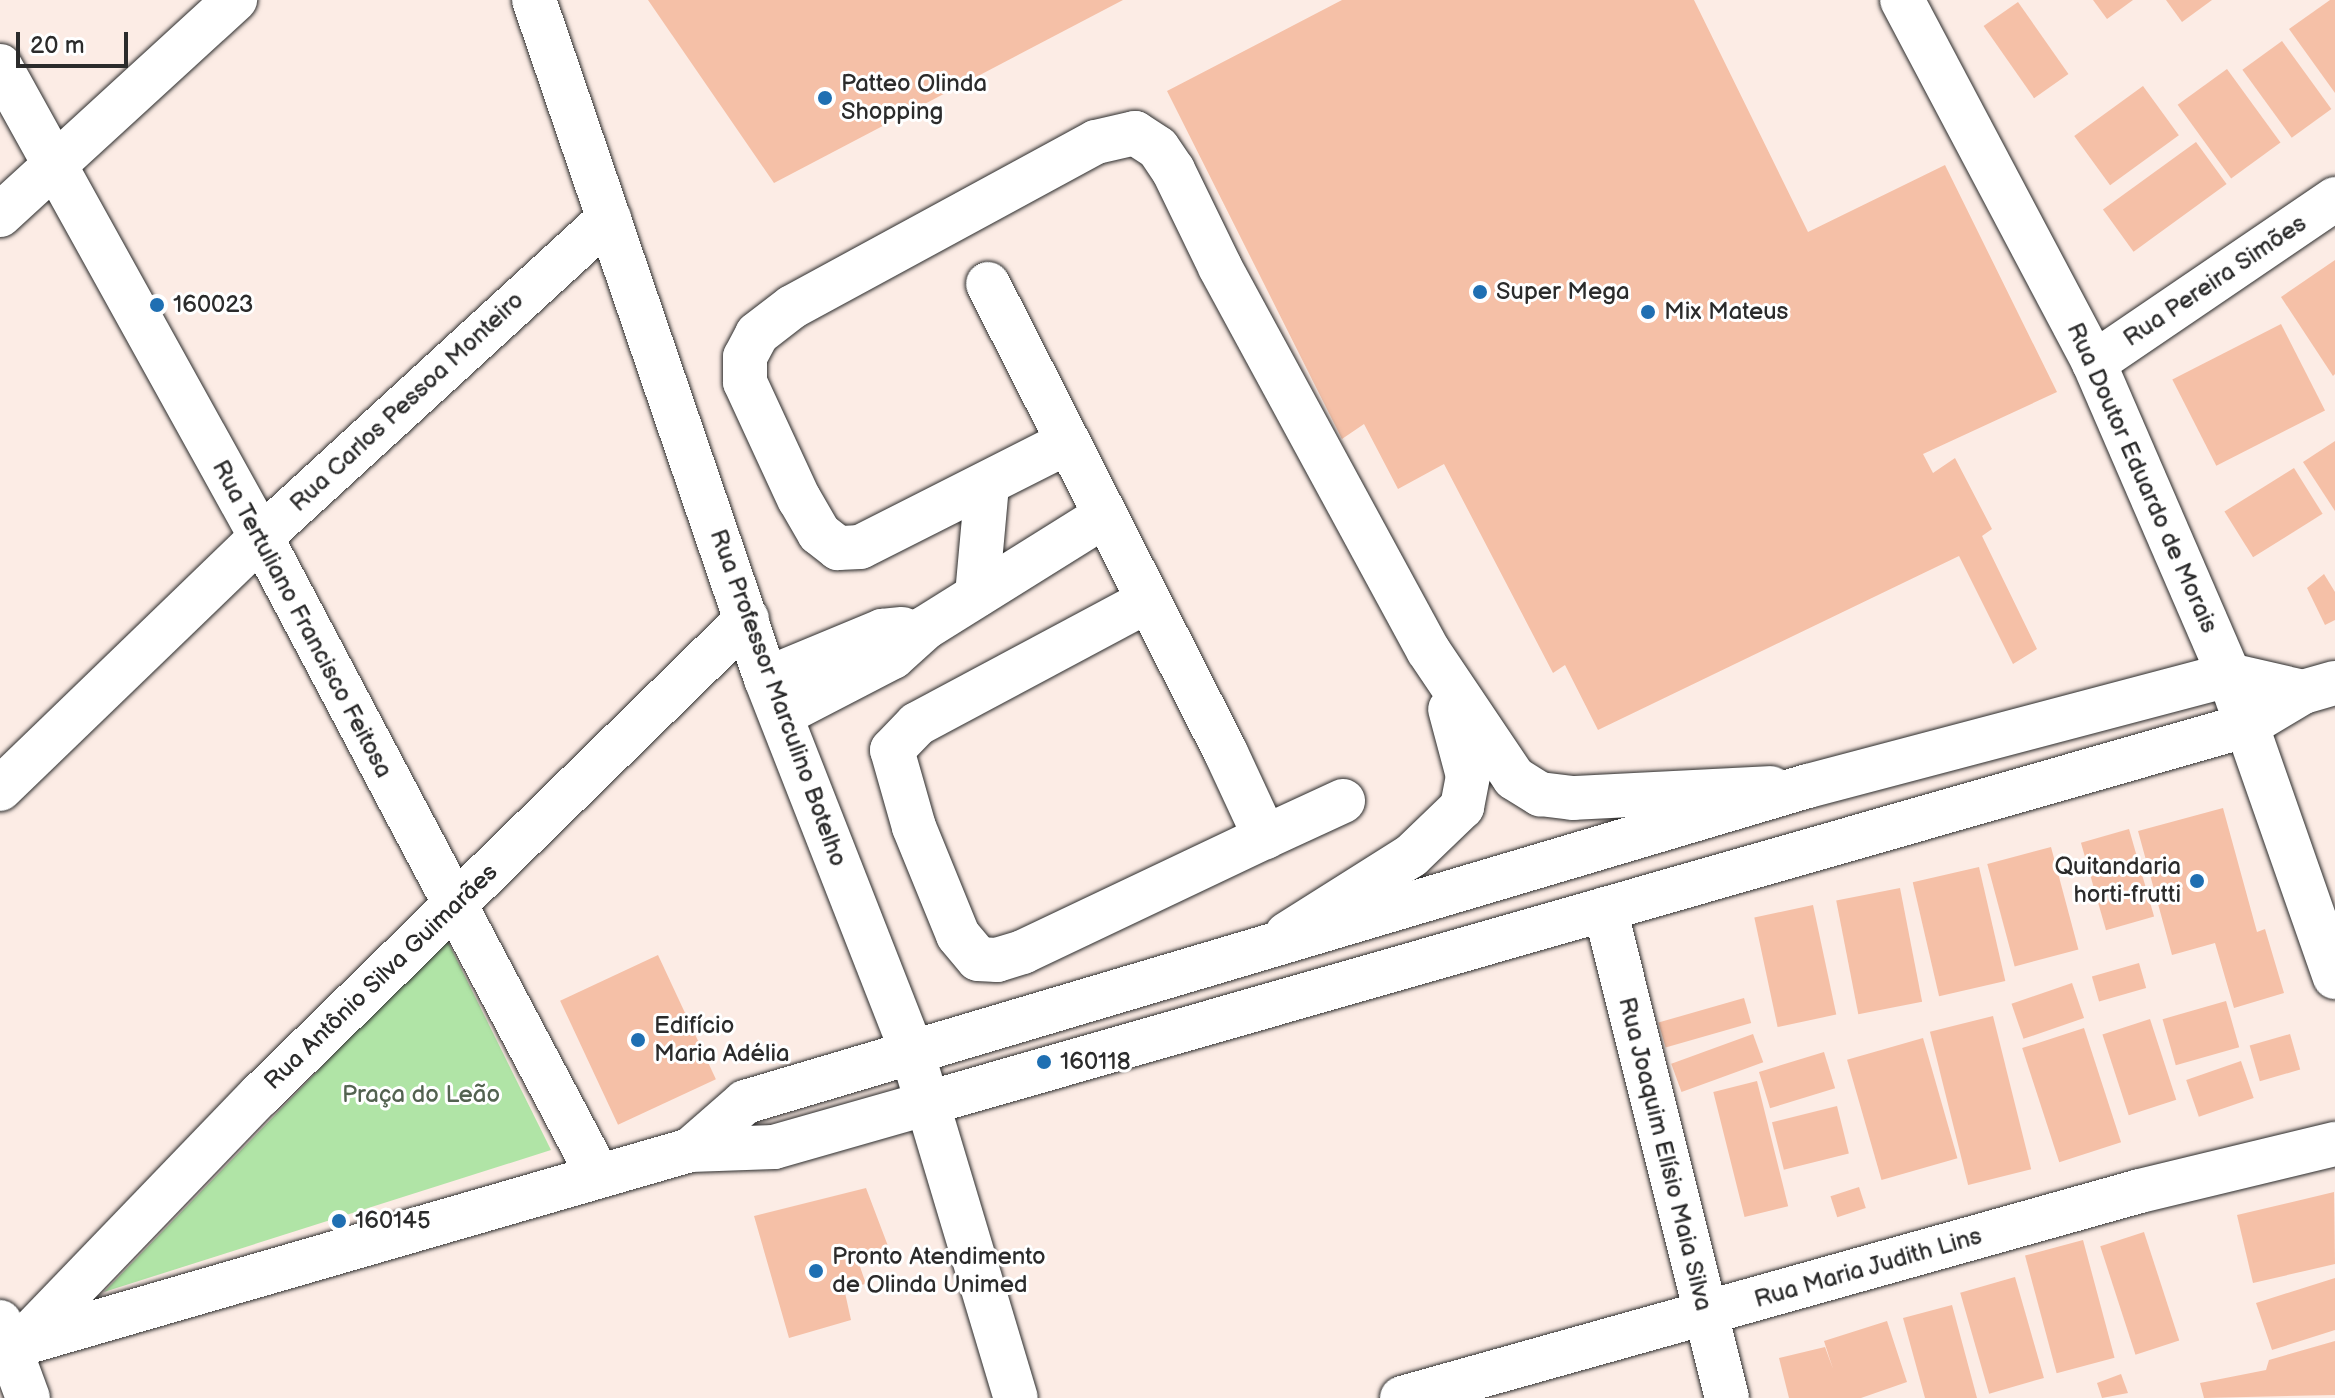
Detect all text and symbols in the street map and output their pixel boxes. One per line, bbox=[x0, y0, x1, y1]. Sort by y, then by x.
scale bar bbox=[20, 16, 132, 66]
text: 20 m bbox=[30, 31, 85, 60]
place label: Patteo Olinda Shopping bbox=[841, 70, 987, 126]
marker: Patteo Olinda Shopping bbox=[816, 89, 834, 107]
street label: Rua Pereira Simões bbox=[2118, 209, 2312, 353]
place label: Super Mega bbox=[1496, 278, 1630, 306]
marker: Super Mega bbox=[1471, 283, 1489, 301]
street label: Rua Carlos Pessoa Monteiro bbox=[284, 286, 530, 518]
place label: 160023 bbox=[173, 291, 254, 319]
marker: 160023 bbox=[148, 296, 166, 314]
place label: Mix Mateus bbox=[1664, 298, 1788, 326]
marker: Mix Mateus bbox=[1639, 303, 1657, 321]
street label: Rua Doutor Eduardo de Morais bbox=[2060, 318, 2224, 638]
street label: Rua Tertuliano Francisco Feitosa bbox=[206, 455, 398, 783]
street label: Rua Professor Marculino Botelho bbox=[703, 525, 853, 871]
place label: Quitandaria horti-frutti bbox=[2054, 853, 2181, 909]
street label: Rua Antônio Silva Guimarães bbox=[258, 858, 504, 1096]
marker: Quitandaria horti-frutti bbox=[2188, 872, 2206, 890]
street label: Rua Joaquim Elísio Maia Silva bbox=[1612, 993, 1718, 1315]
place label: Edifício Maria Adélia bbox=[654, 1012, 790, 1068]
marker: Edifício Maria Adélia bbox=[629, 1031, 647, 1049]
place label: 160118 bbox=[1060, 1048, 1131, 1076]
marker: 160118 bbox=[1035, 1053, 1053, 1071]
park label: Praça do Leão bbox=[342, 1081, 500, 1109]
place label: 160145 bbox=[355, 1207, 431, 1235]
marker: 160145 bbox=[330, 1212, 348, 1230]
street label: Rua Maria Judith Lins bbox=[1750, 1222, 1986, 1314]
place label: Pronto Atendimento de Olinda Unimed bbox=[832, 1243, 1046, 1299]
marker: Pronto Atendimento de Olinda Unimed bbox=[807, 1262, 825, 1280]

